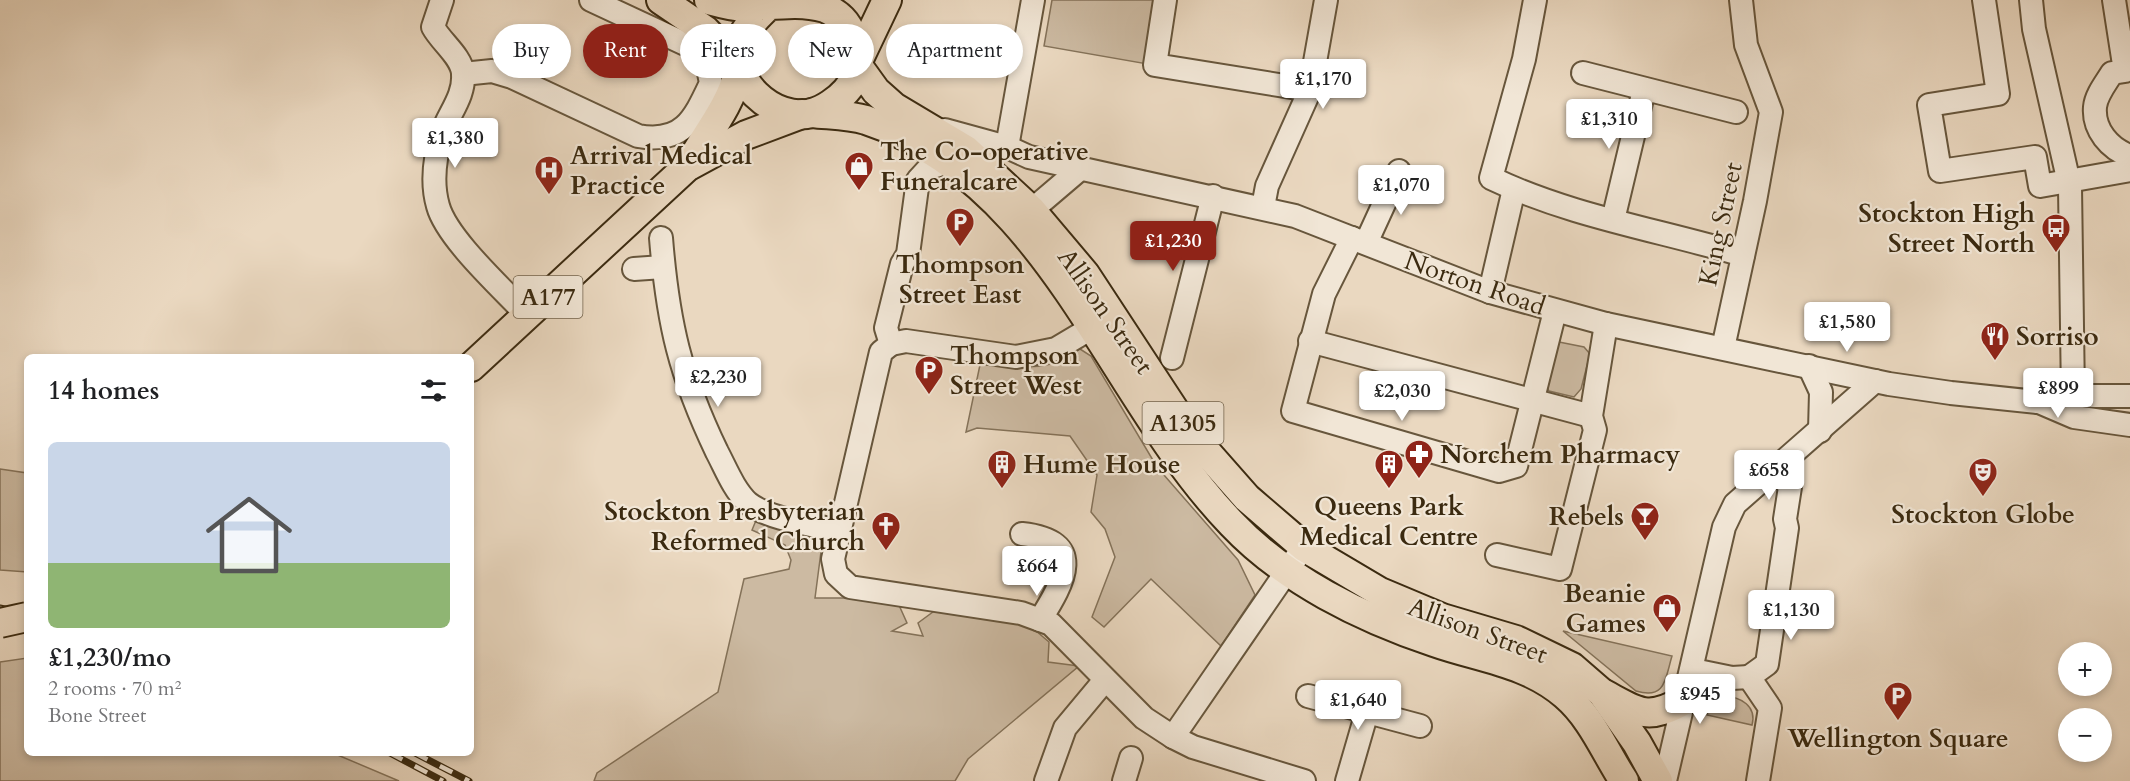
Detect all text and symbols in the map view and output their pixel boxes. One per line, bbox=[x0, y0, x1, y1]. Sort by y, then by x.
chip: Buy bbox=[492, 24, 571, 78]
chip: Rent bbox=[583, 24, 668, 78]
chip: Filters bbox=[680, 24, 776, 78]
chip: New bbox=[788, 24, 874, 78]
chip: Apartment bbox=[886, 24, 1023, 78]
pin: £1,170 bbox=[1274, 59, 1372, 110]
text: £1,170 bbox=[1294, 65, 1352, 92]
pin: £1,310 bbox=[1560, 99, 1658, 150]
text: £1,310 bbox=[1580, 105, 1638, 132]
pin: £1,380 bbox=[406, 118, 504, 169]
text: £1,380 bbox=[426, 124, 484, 151]
place label: The Co-operative Funeralcare bbox=[880, 134, 1089, 199]
place label: Arrival Medical Practice bbox=[570, 138, 752, 203]
shop icon: The Co-operative Funeralcare bbox=[843, 150, 875, 192]
hospital icon: Arrival Medical Practice bbox=[533, 154, 565, 196]
street label: King Street bbox=[1690, 159, 1751, 289]
pin: £1,070 bbox=[1352, 165, 1450, 216]
text: £1,070 bbox=[1372, 171, 1430, 198]
place label: Stockton High Street North bbox=[1858, 196, 2035, 261]
parking icon: Thompson Street East bbox=[944, 206, 976, 248]
bus stop icon: Stockton High Street North bbox=[2040, 212, 2072, 254]
pin: £1,230 bbox=[1124, 221, 1222, 272]
text: £1,230 bbox=[1144, 227, 1202, 254]
street label: Allison Street bbox=[1049, 241, 1162, 381]
street label: Norton Road bbox=[1400, 243, 1550, 324]
place label: Thompson Street East bbox=[896, 247, 1025, 312]
road number: A177 bbox=[514, 276, 582, 318]
pin: £1,580 bbox=[1798, 302, 1896, 353]
text: £1,580 bbox=[1818, 308, 1876, 335]
place label: Sorriso bbox=[2016, 319, 2099, 354]
restaurant icon: Sorriso bbox=[1979, 320, 2011, 362]
place label: Thompson Street West bbox=[950, 338, 1082, 403]
parking icon: Thompson Street West bbox=[913, 354, 945, 396]
pin: £2,230 bbox=[669, 357, 767, 408]
text: £2,230 bbox=[689, 363, 747, 390]
pin: £899 bbox=[2022, 368, 2094, 419]
pin: £2,030 bbox=[1353, 371, 1451, 422]
text: 14 homes bbox=[48, 373, 159, 408]
icon: filters bbox=[417, 374, 450, 407]
text: £899 bbox=[2037, 374, 2079, 401]
text: £2,030 bbox=[1373, 377, 1431, 404]
road number: A1305 bbox=[1142, 402, 1224, 444]
place label: Norchem Pharmacy bbox=[1440, 437, 1680, 472]
pharmacy icon: Norchem Pharmacy bbox=[1403, 438, 1435, 480]
place label: Hume House bbox=[1023, 447, 1181, 482]
building icon: Hume House bbox=[986, 448, 1018, 490]
building icon: Queens Park Medical Centre bbox=[1373, 448, 1405, 490]
pin: £658 bbox=[1733, 450, 1805, 501]
text: £658 bbox=[1748, 456, 1790, 483]
theatre icon: Stockton Globe bbox=[1967, 456, 1999, 498]
icon: home bbox=[195, 481, 303, 589]
place label: Queens Park Medical Centre bbox=[1300, 489, 1478, 554]
place label: Stockton Presbyterian Reformed Church bbox=[604, 494, 865, 559]
place label: Stockton Globe bbox=[1891, 497, 2075, 532]
place label: Rebels bbox=[1549, 499, 1624, 534]
bar icon: Rebels bbox=[1629, 500, 1661, 542]
church icon: Stockton Presbyterian Reformed Church bbox=[870, 510, 902, 552]
pin: £664 bbox=[1001, 546, 1073, 597]
text: £664 bbox=[1016, 552, 1058, 579]
place label: Beanie Games bbox=[1564, 576, 1646, 641]
street label: Allison Street bbox=[1403, 589, 1552, 672]
pin: £1,130 bbox=[1742, 590, 1840, 641]
shop icon: Beanie Games bbox=[1651, 592, 1683, 634]
text: £1,130 bbox=[1762, 596, 1820, 623]
text: £1,230/mo bbox=[48, 640, 171, 675]
map controls bbox=[2058, 642, 2112, 762]
button: + bbox=[2058, 642, 2112, 696]
pin: £945 bbox=[1664, 674, 1736, 725]
text: 2 rooms · 70 m² bbox=[48, 675, 181, 702]
pin: £1,640 bbox=[1309, 680, 1407, 731]
text: £945 bbox=[1679, 680, 1721, 707]
parking icon: Wellington Square bbox=[1882, 680, 1914, 722]
text: £1,640 bbox=[1329, 686, 1387, 713]
text: Bone Street bbox=[48, 702, 146, 729]
button: − bbox=[2058, 708, 2112, 762]
place label: Wellington Square bbox=[1786, 721, 2009, 756]

